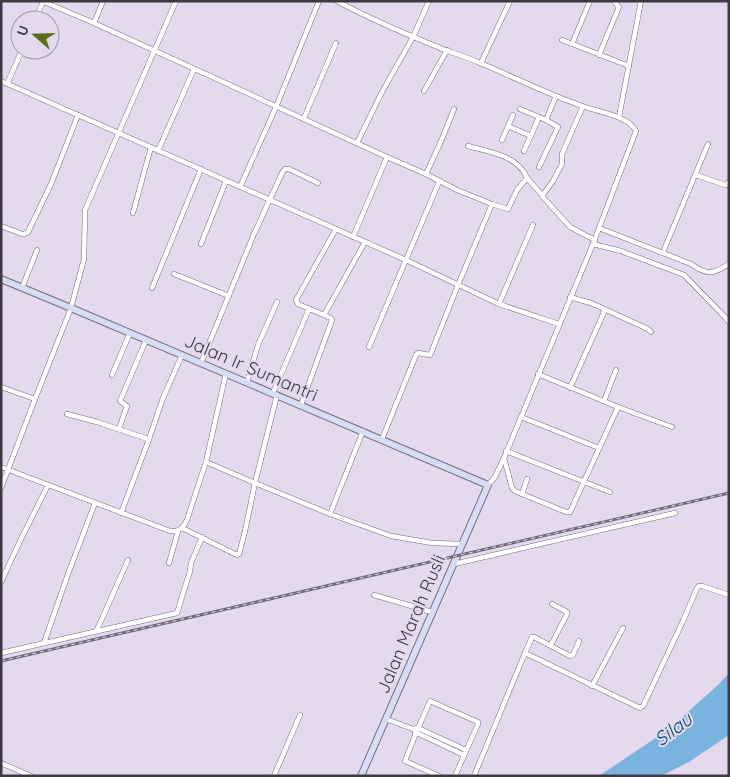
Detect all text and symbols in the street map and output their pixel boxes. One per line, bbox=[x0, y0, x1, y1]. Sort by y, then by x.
north arrow bbox=[10, 10, 60, 60]
text: U bbox=[13, 23, 33, 38]
street label: Jalan Ir Sumantri bbox=[181, 329, 321, 406]
street label: Jalan Marah Rusli bbox=[371, 551, 450, 697]
water label: Silau bbox=[649, 706, 698, 751]

